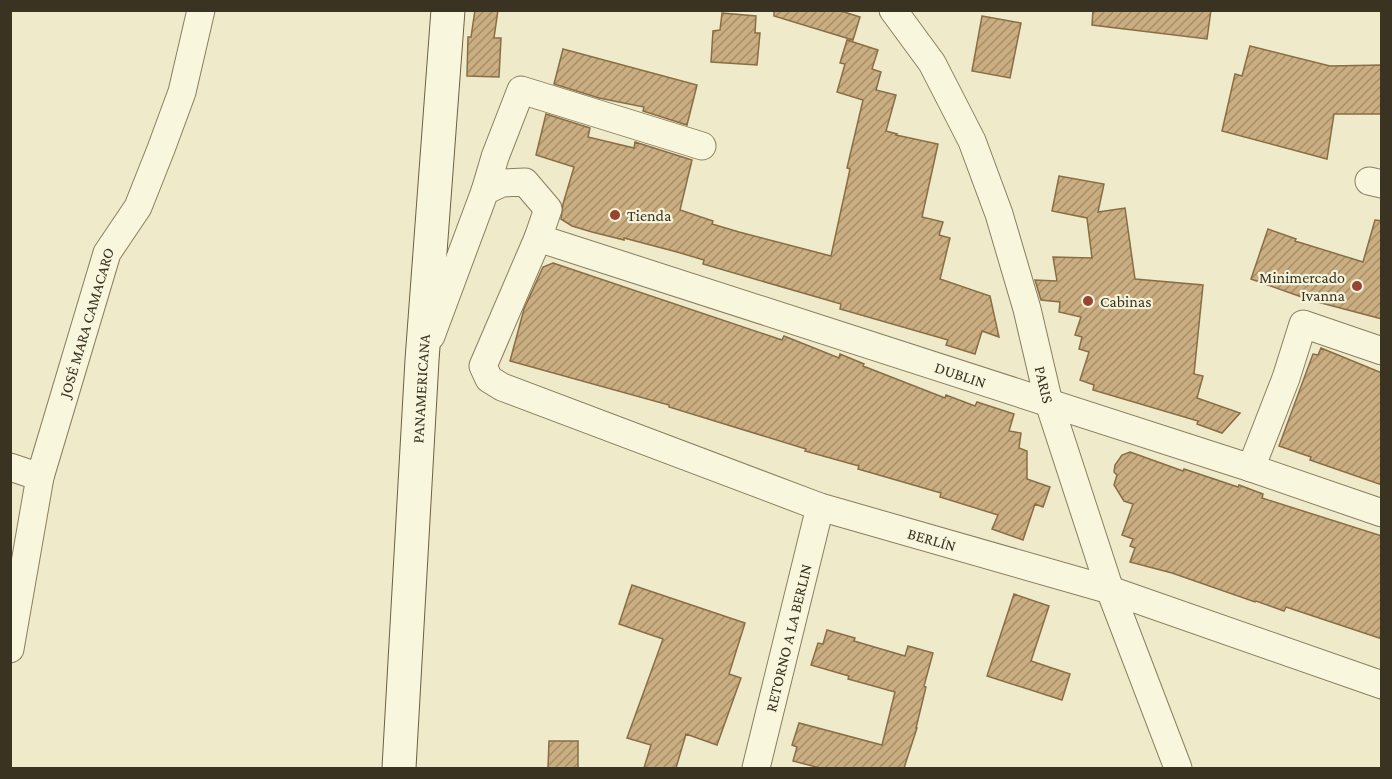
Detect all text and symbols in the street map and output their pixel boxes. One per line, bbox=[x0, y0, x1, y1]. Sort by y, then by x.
place label: Tienda bbox=[627, 207, 672, 224]
marker: Tienda bbox=[608, 208, 622, 222]
street label: JOSÉ MARA CAMACARO bbox=[55, 244, 117, 402]
place label: Minimercado Ivanna bbox=[1259, 269, 1346, 304]
marker: Minimercado Ivanna bbox=[1350, 279, 1364, 293]
place label: Cabinas bbox=[1100, 293, 1151, 310]
marker: Cabinas bbox=[1081, 294, 1095, 308]
street label: PANAMERICANA bbox=[409, 332, 432, 444]
street label: DUBLIN bbox=[933, 358, 988, 391]
street label: PARIS bbox=[1032, 364, 1057, 405]
street label: BERLÍN bbox=[906, 524, 958, 554]
street label: RETORNO A LA BERLIN bbox=[762, 562, 814, 714]

